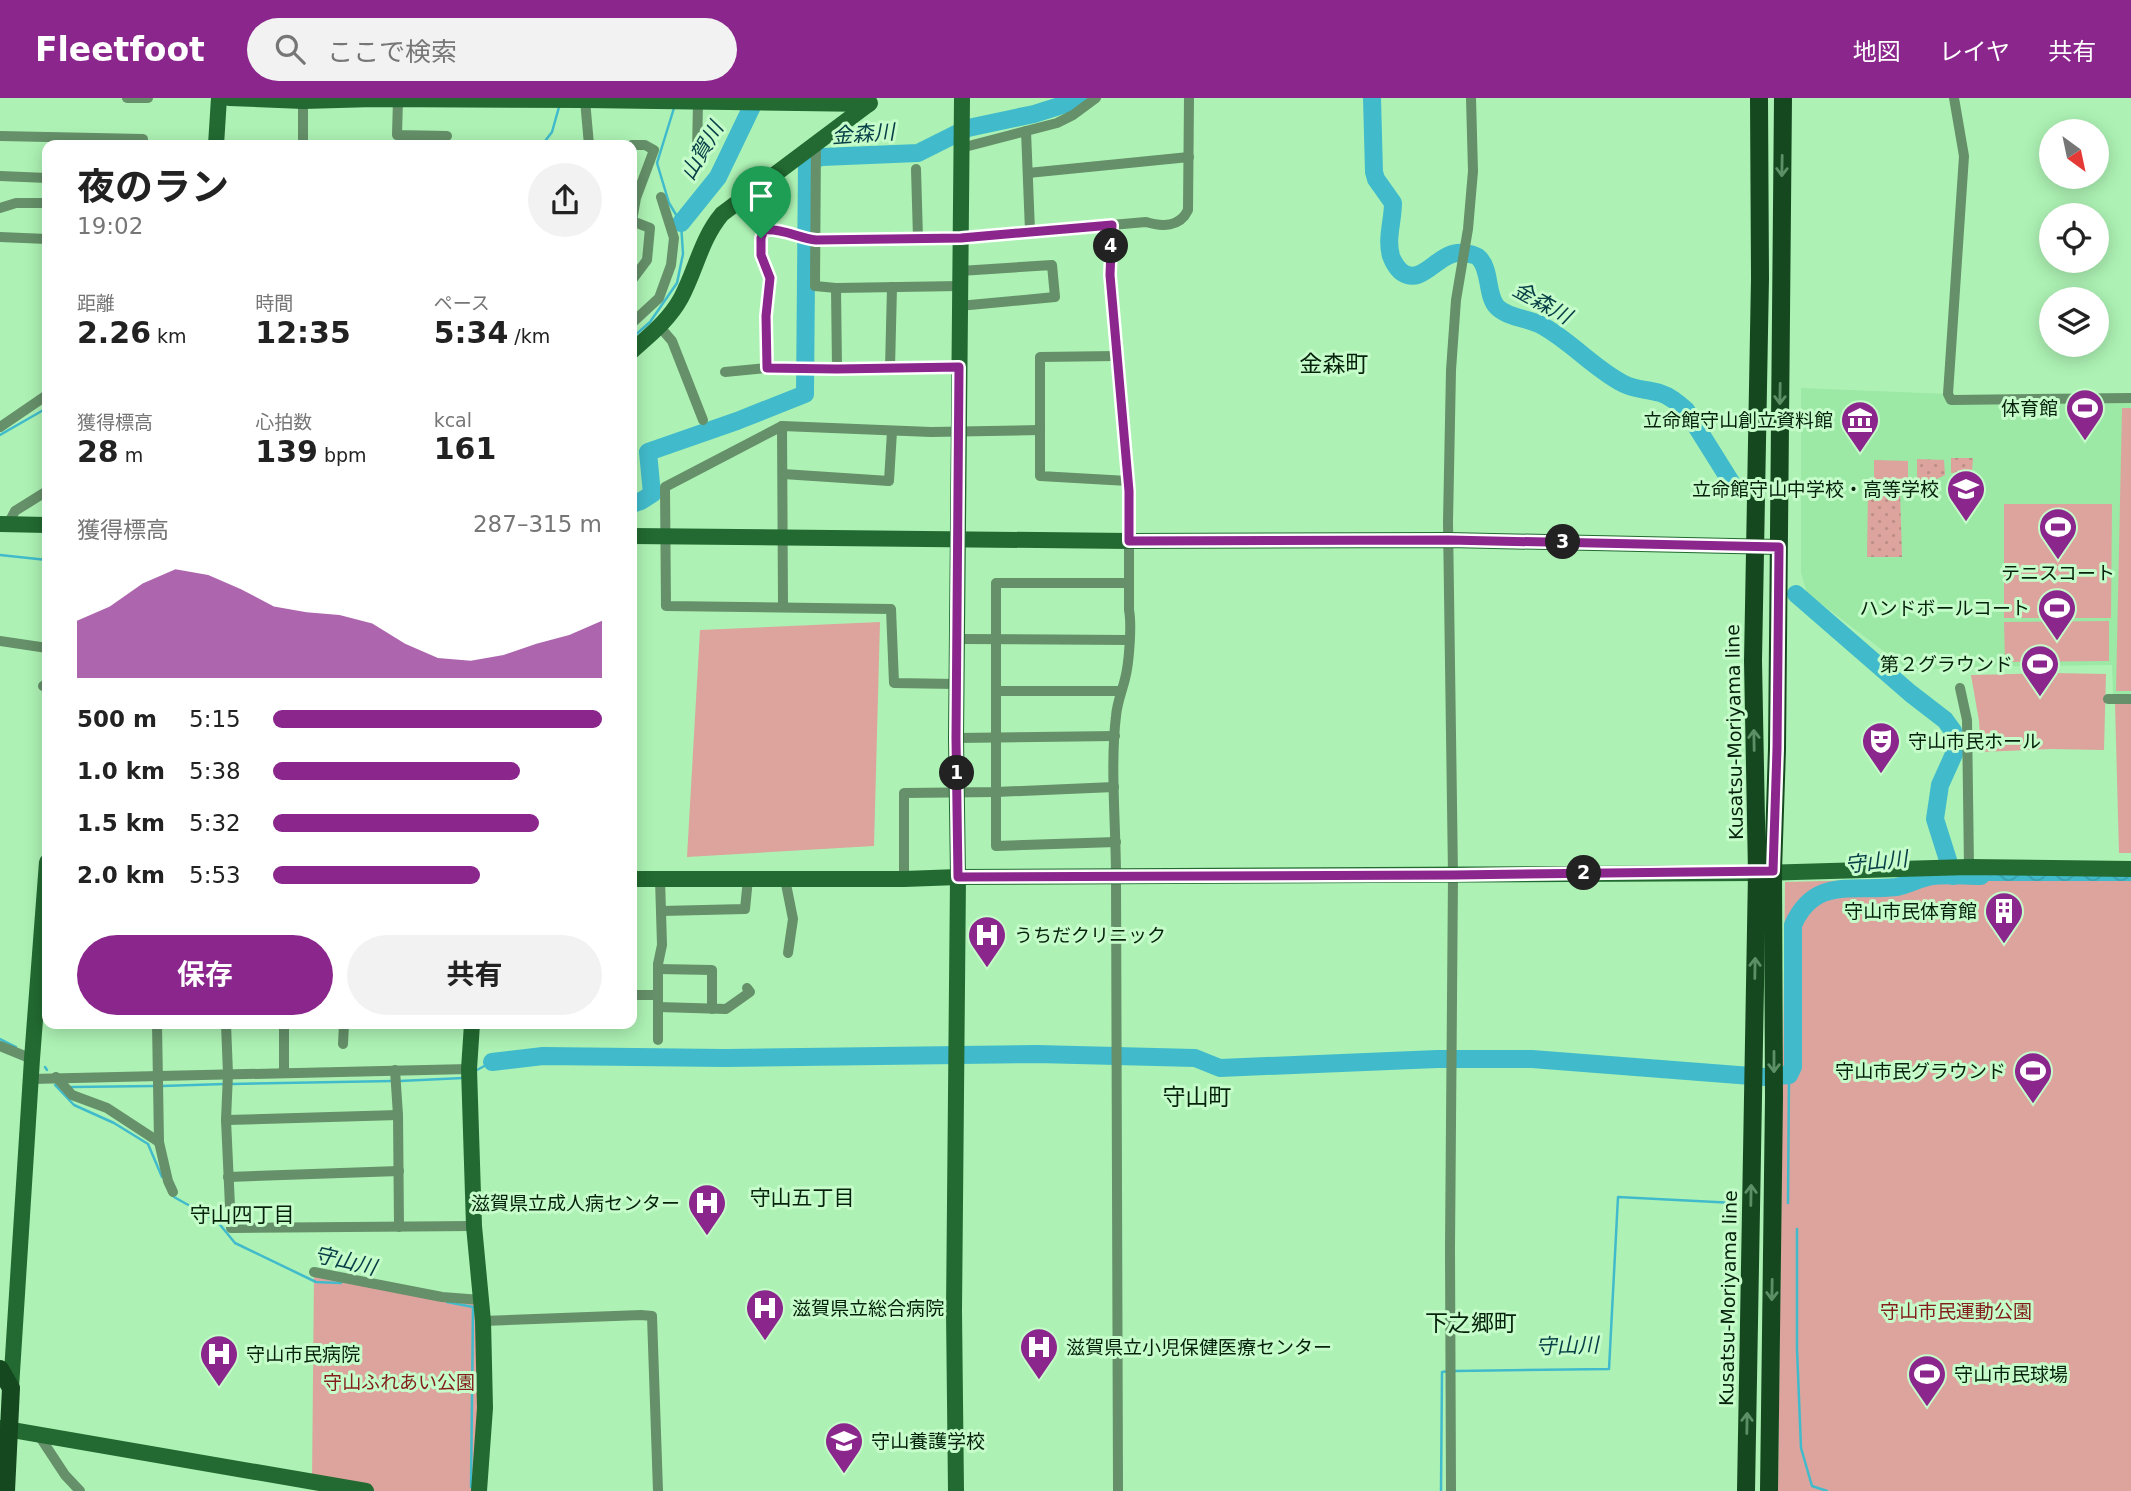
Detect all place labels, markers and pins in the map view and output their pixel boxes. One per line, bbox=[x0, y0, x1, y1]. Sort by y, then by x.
pin bbox=[731, 166, 791, 238]
pin: 4 bbox=[1094, 228, 1128, 264]
sports icon: 体育館 bbox=[2064, 387, 2106, 442]
place label: 体育館 bbox=[2001, 397, 2058, 419]
museum icon: 立命館守山創立資料館 bbox=[1839, 399, 1881, 454]
place label: 立命館守山創立資料館 bbox=[1643, 409, 1833, 431]
school or university icon: 立命館守山中学校・高等学校 bbox=[1945, 468, 1987, 523]
place label: 立命館守山中学校・高等学校 bbox=[1692, 478, 1939, 500]
sports icon: テニスコート bbox=[2037, 506, 2079, 561]
pin: 3 bbox=[1546, 524, 1580, 560]
place label: テニスコート bbox=[2001, 562, 2115, 584]
sports icon: ハンドボールコート bbox=[2036, 587, 2078, 642]
place label: ハンドボールコート bbox=[1859, 597, 2030, 619]
sports icon: 第２グラウンド bbox=[2019, 643, 2061, 698]
place label: 第２グラウンド bbox=[1880, 653, 2013, 675]
theatre icon: 守山市民ホール bbox=[1860, 720, 1902, 775]
place label: 守山市民ホール bbox=[1908, 730, 2041, 752]
pin: 1 bbox=[940, 756, 974, 790]
pin: 2 bbox=[1566, 856, 1602, 890]
building icon: 守山市民体育館 bbox=[1983, 890, 2025, 945]
place label: 守山市民体育館 bbox=[1844, 900, 1977, 922]
hospital icon: うちだクリニック bbox=[966, 914, 1008, 969]
place label: うちだクリニック bbox=[1014, 924, 1166, 946]
sports icon: 守山市民グラウンド bbox=[2012, 1050, 2054, 1105]
place label: 守山市民グラウンド bbox=[1835, 1060, 2006, 1082]
hospital icon: 滋賀県立成人病センター bbox=[686, 1182, 728, 1237]
place label: 滋賀県立成人病センター bbox=[471, 1192, 680, 1214]
hospital icon: 滋賀県立総合病院 bbox=[744, 1287, 786, 1342]
place label: 滋賀県立総合病院 bbox=[792, 1297, 944, 1319]
hospital icon: 滋賀県立小児保健医療センター bbox=[1018, 1326, 1060, 1381]
hospital icon: 守山市民病院 bbox=[198, 1333, 240, 1388]
place label: 滋賀県立小児保健医療センター bbox=[1066, 1336, 1332, 1358]
place label: 守山市民病院 bbox=[246, 1343, 360, 1365]
sports icon: 守山市民球場 bbox=[1906, 1353, 1948, 1408]
place label: 守山市民球場 bbox=[1954, 1363, 2068, 1385]
school or university icon: 守山養護学校 bbox=[823, 1420, 865, 1475]
place label: 守山養護学校 bbox=[871, 1430, 985, 1452]

